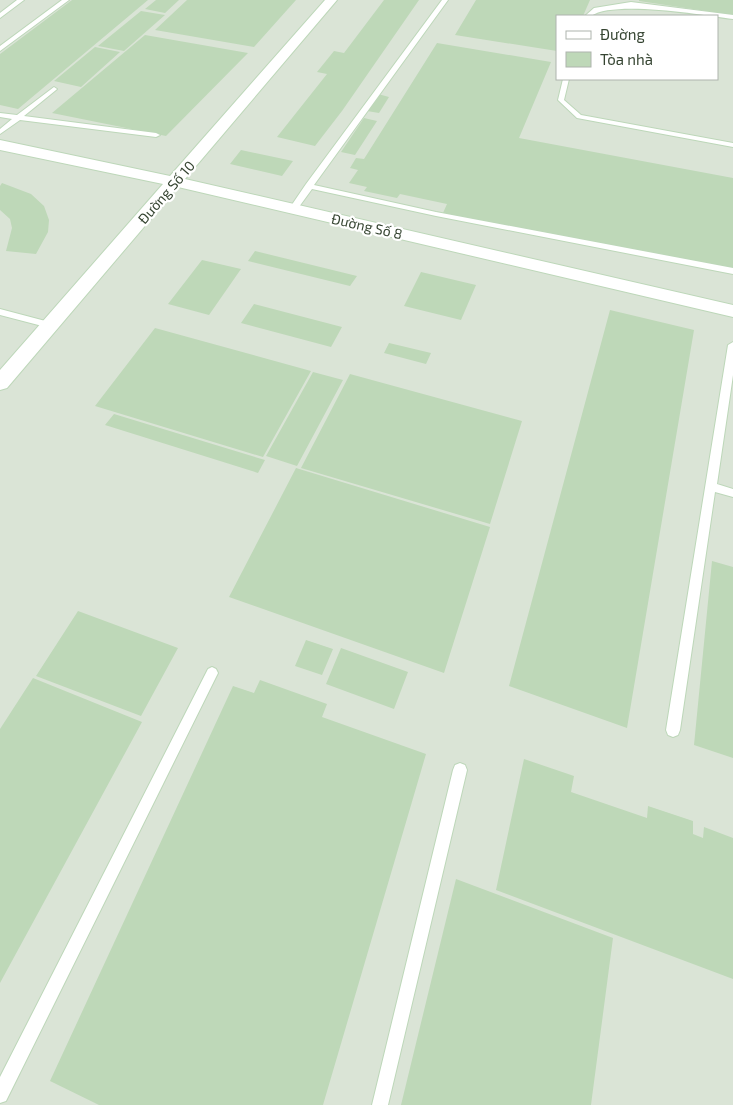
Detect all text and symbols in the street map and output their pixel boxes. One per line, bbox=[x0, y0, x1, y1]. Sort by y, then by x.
legend bbox=[556, 15, 718, 80]
text: Đường bbox=[600, 25, 645, 43]
text: Tòa nhà bbox=[600, 50, 653, 68]
street label: Đường Số 10 bbox=[134, 157, 198, 227]
street label: Đường Số 8 bbox=[330, 210, 404, 242]

